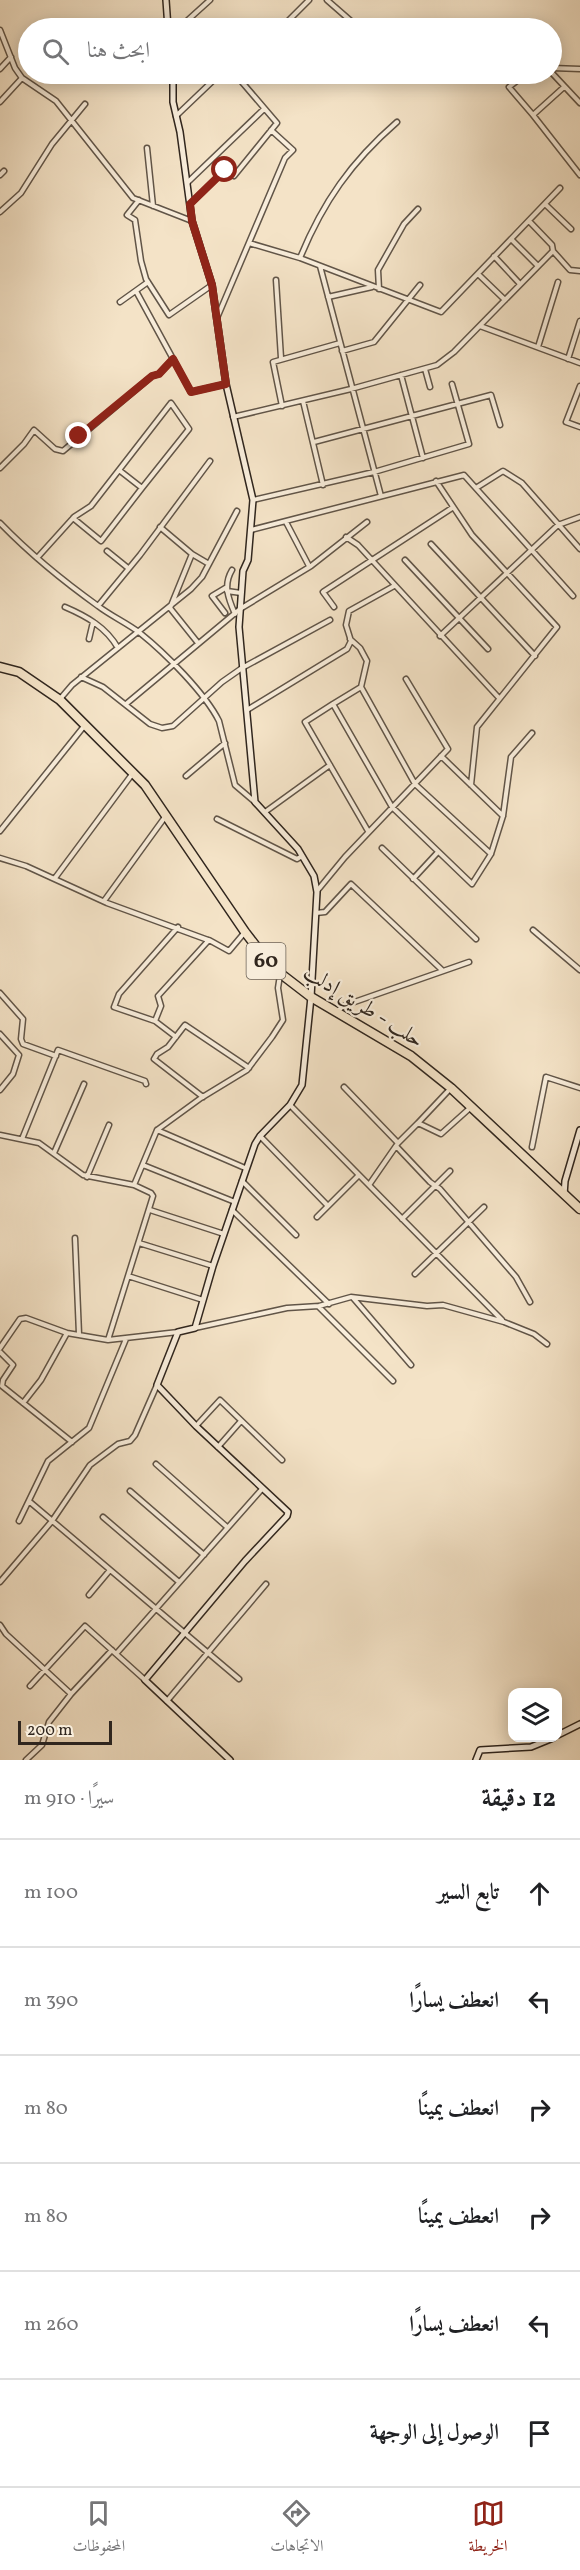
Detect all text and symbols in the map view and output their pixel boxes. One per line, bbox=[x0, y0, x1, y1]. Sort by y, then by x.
search box bbox=[18, 18, 562, 84]
icon: search bbox=[39, 35, 72, 68]
text: ابحث هنا bbox=[87, 36, 150, 67]
route start bbox=[211, 156, 237, 182]
route end bbox=[65, 422, 91, 448]
road number: 60 bbox=[246, 943, 286, 979]
street label: حلب - طريق إدلب bbox=[297, 958, 429, 1056]
map controls bbox=[508, 1688, 562, 1742]
button: layers bbox=[508, 1688, 562, 1742]
scale bar bbox=[18, 1718, 112, 1746]
text: 200 m bbox=[27, 1720, 72, 1742]
text: 12 دقيقة bbox=[481, 1781, 556, 1817]
text: سيرًا · 910 m bbox=[24, 1785, 114, 1813]
icon: ahead bbox=[523, 1877, 556, 1910]
text: تابع السير bbox=[437, 1878, 499, 1909]
text: 100 m bbox=[24, 1879, 78, 1907]
icon: left bbox=[523, 1985, 556, 2018]
text: انعطف يسارًا bbox=[409, 1986, 499, 2017]
text: 390 m bbox=[24, 1987, 78, 2015]
icon: right bbox=[523, 2093, 556, 2126]
text: انعطف يمينًا bbox=[418, 2094, 499, 2125]
text: 80 m bbox=[24, 2095, 68, 2123]
icon: right bbox=[523, 2201, 556, 2234]
text: انعطف يمينًا bbox=[418, 2202, 499, 2233]
text: 80 m bbox=[24, 2203, 68, 2231]
icon: left bbox=[523, 2309, 556, 2342]
text: انعطف يسارًا bbox=[409, 2310, 499, 2341]
text: 260 m bbox=[24, 2311, 79, 2339]
icon: arrive bbox=[523, 2417, 556, 2450]
text: الوصول إلى الوجهة bbox=[370, 2418, 499, 2449]
tab: المحفوظات bbox=[73, 2497, 125, 2561]
tab: الاتجاهات bbox=[270, 2497, 324, 2561]
tab: الخريطة bbox=[469, 2497, 508, 2561]

